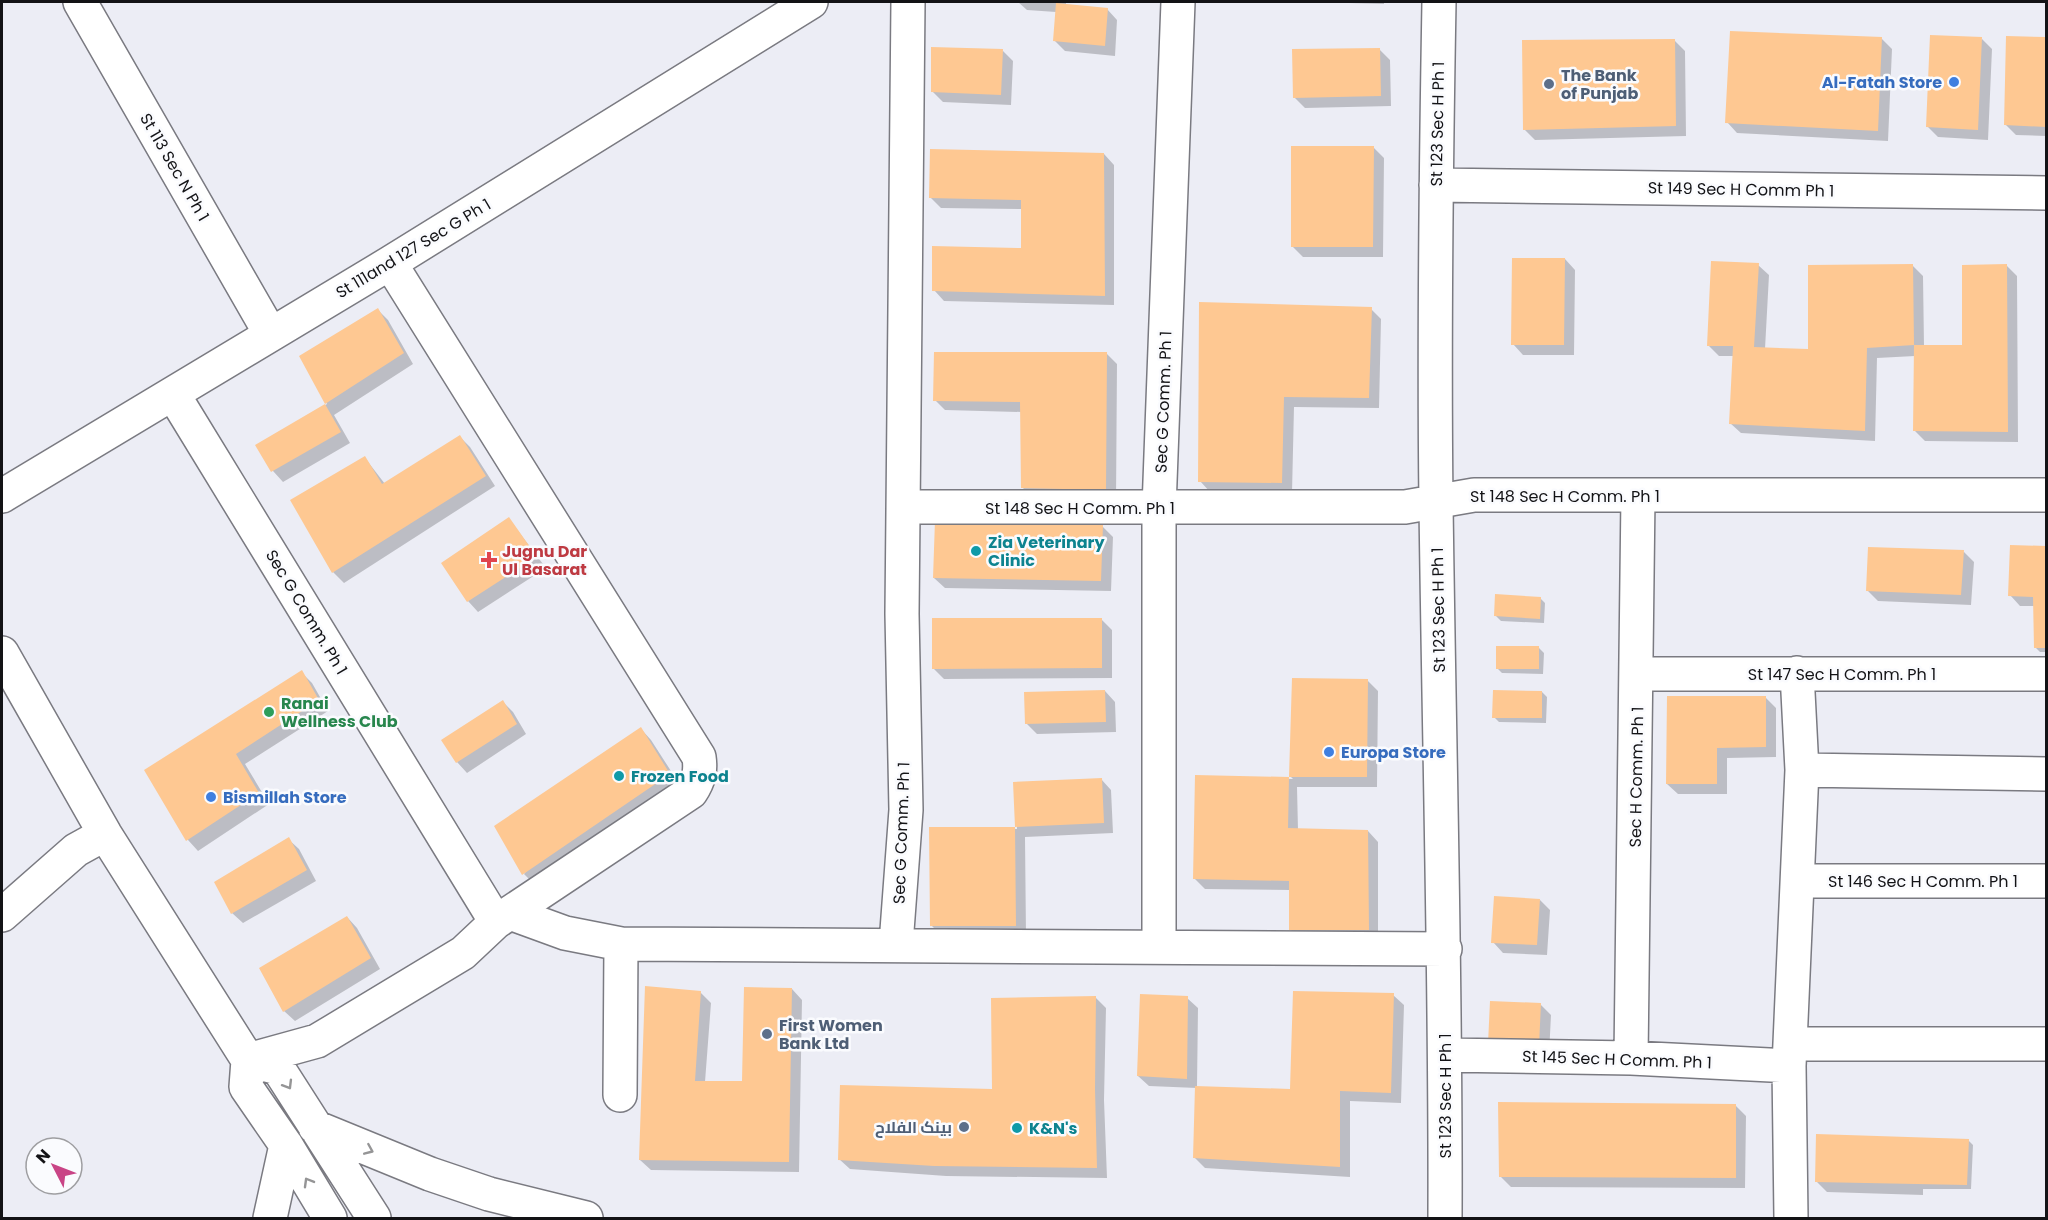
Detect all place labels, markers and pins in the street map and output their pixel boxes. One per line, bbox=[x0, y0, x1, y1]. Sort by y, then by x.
place label: The Bank of Punjab bbox=[1561, 64, 1638, 105]
place label: Al-Fatah Store bbox=[1822, 71, 1942, 94]
marker: Al-Fatah Store bbox=[1947, 75, 1961, 89]
marker: The Bank of Punjab bbox=[1542, 77, 1556, 91]
place label: Zia Veterinary Clinic bbox=[988, 531, 1105, 572]
place label: Jugnu Dar Ul Basarat bbox=[502, 540, 587, 581]
marker: Zia Veterinary Clinic bbox=[969, 544, 983, 558]
marker: Jugnu Dar Ul Basarat bbox=[480, 551, 498, 569]
place label: Ranai Wellness Club bbox=[281, 692, 398, 733]
marker: Ranai Wellness Club bbox=[262, 705, 276, 719]
place label: Europa Store bbox=[1341, 741, 1446, 764]
marker: Europa Store bbox=[1322, 745, 1336, 759]
place label: Frozen Food bbox=[631, 765, 729, 788]
marker: Frozen Food bbox=[612, 769, 626, 783]
place label: Bismillah Store bbox=[223, 786, 347, 809]
marker: Bismillah Store bbox=[204, 790, 218, 804]
place label: First Women Bank Ltd bbox=[779, 1014, 883, 1055]
marker: First Women Bank Ltd bbox=[760, 1027, 774, 1041]
place label: بینک الفلاح bbox=[875, 1116, 952, 1139]
place label: K&N's bbox=[1029, 1117, 1077, 1140]
marker: بینک الفلاح bbox=[957, 1120, 971, 1134]
marker: K&N's bbox=[1010, 1121, 1024, 1135]

